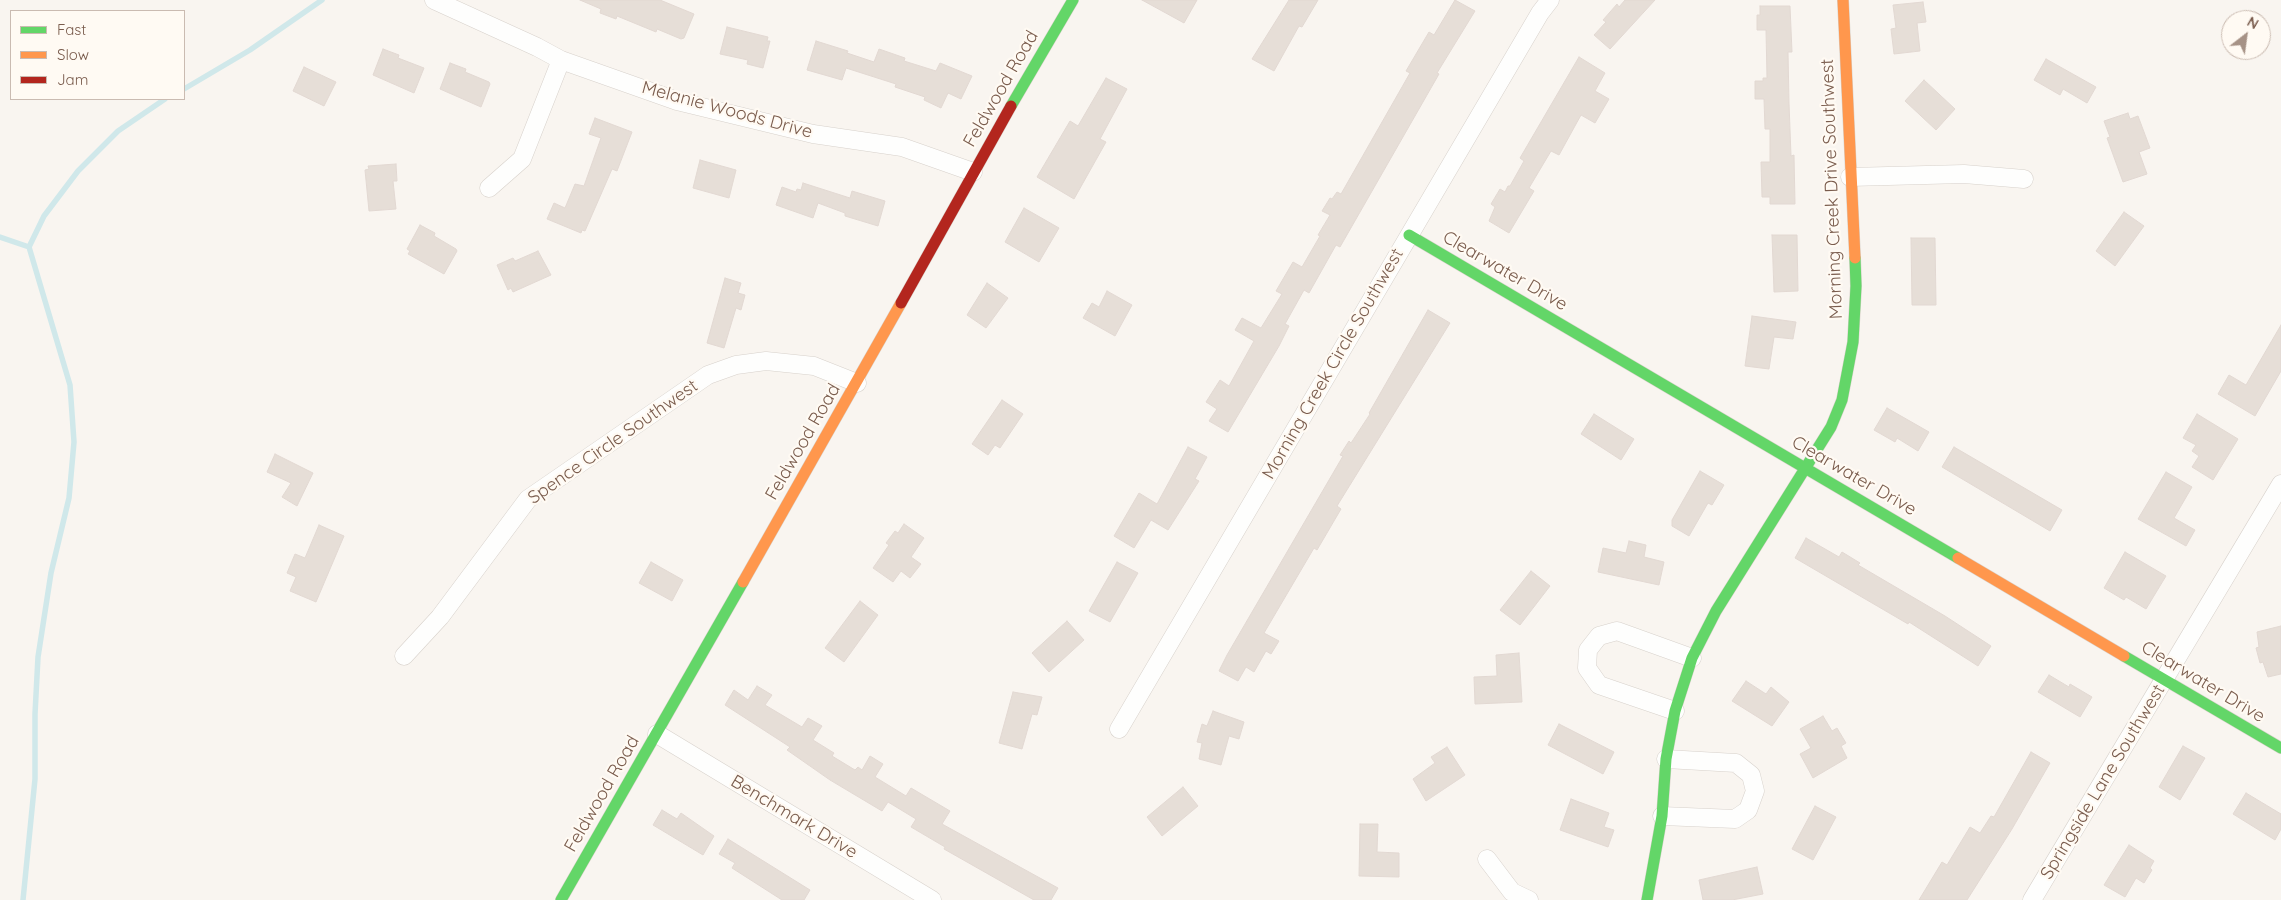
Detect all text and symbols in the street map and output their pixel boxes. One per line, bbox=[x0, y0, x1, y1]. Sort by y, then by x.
legend bbox=[10, 10, 185, 100]
north arrow bbox=[2221, 10, 2271, 60]
text: N bbox=[2244, 13, 2262, 33]
text: Fast bbox=[57, 20, 86, 39]
street label: Feldwood Road bbox=[959, 27, 1043, 151]
text: Slow bbox=[57, 45, 89, 64]
street label: Morning Creek Drive Southwest bbox=[1817, 58, 1847, 320]
text: Jam bbox=[57, 70, 88, 89]
street label: Melanie Woods Drive bbox=[639, 77, 815, 143]
street label: Clearwater Drive bbox=[1439, 227, 1571, 315]
street label: Morning Creek Circle Southwest bbox=[1258, 245, 1408, 483]
street label: Spence Circle Southwest bbox=[524, 375, 702, 509]
street label: Feldwood Road bbox=[761, 380, 845, 504]
street label: Clearwater Drive bbox=[1788, 432, 1920, 520]
street label: Clearwater Drive bbox=[2137, 637, 2269, 727]
street label: Springside Lane Southwest bbox=[2036, 681, 2170, 883]
street label: Feldwood Road bbox=[560, 732, 644, 856]
street label: Benchmark Drive bbox=[727, 771, 861, 863]

